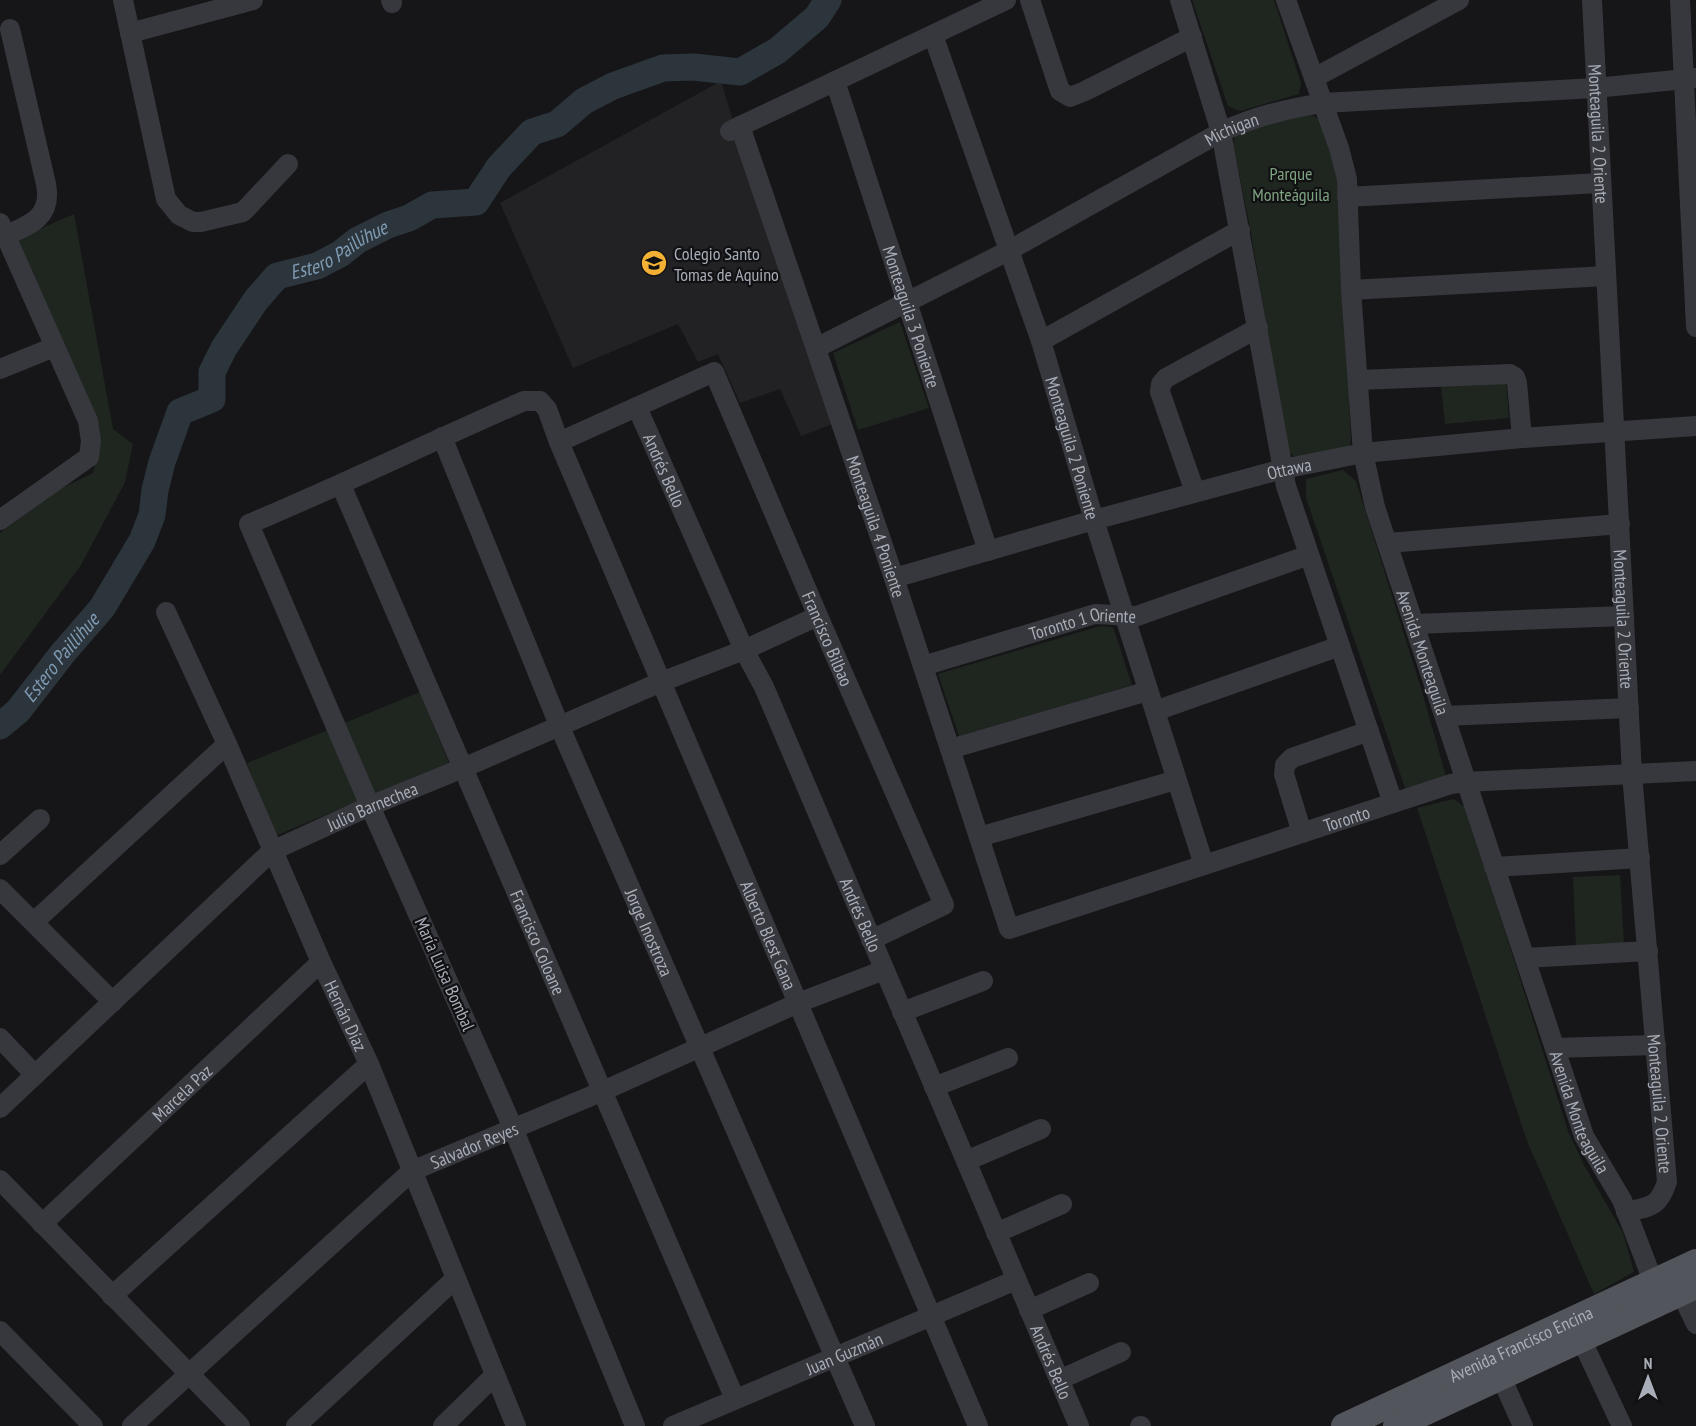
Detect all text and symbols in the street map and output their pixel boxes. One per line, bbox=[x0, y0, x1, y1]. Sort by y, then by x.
street label: Monteaguila 2 Oriente bbox=[1584, 64, 1614, 204]
street label: Michigan bbox=[1200, 107, 1261, 151]
park label: Parque Monteáguila bbox=[1252, 162, 1330, 206]
water label: Estero Paillihue bbox=[287, 214, 393, 285]
place label: Colegio Santo Tomas de Aquino bbox=[674, 242, 779, 286]
street label: Monteaguila 3 Poniente bbox=[878, 243, 946, 391]
school or university icon: Colegio Santo Tomas de Aquino bbox=[639, 248, 669, 278]
street label: Monteaguila 2 Poniente bbox=[1041, 374, 1105, 522]
street label: Andrés Bello bbox=[638, 430, 691, 511]
street label: Ottawa bbox=[1264, 452, 1313, 484]
street label: Monteaguila 4 Poniente bbox=[842, 453, 911, 600]
street label: Monteaguila 2 Oriente bbox=[1609, 549, 1639, 689]
street label: Avenida Monteaguila bbox=[1392, 587, 1455, 718]
street label: Francisco Bilbao bbox=[797, 588, 859, 690]
street label: Toronto 1 Oriente bbox=[1026, 602, 1136, 645]
water label: Estero Paillihue bbox=[17, 606, 106, 707]
street label: Julio Barnechea bbox=[322, 776, 421, 836]
street label: Toronto bbox=[1320, 800, 1373, 837]
street label: Andrés Bello bbox=[835, 874, 887, 955]
street label: Alberto Blest Gana bbox=[736, 877, 802, 993]
street label: Jorge Inostroza bbox=[620, 884, 679, 980]
street label: Francisco Coloane bbox=[505, 886, 571, 998]
street label: María Luisa Bombal bbox=[410, 914, 481, 1035]
street label: Hernán Díaz bbox=[320, 976, 373, 1055]
street label: Monteaguila 2 Oriente bbox=[1643, 1033, 1678, 1174]
street label: Avenida Monteaguila bbox=[1545, 1048, 1615, 1177]
street label: Marcela Paz bbox=[147, 1059, 217, 1126]
street label: Salvador Reyes bbox=[427, 1116, 521, 1174]
street label: Avenida Francisco Encina bbox=[1445, 1300, 1596, 1387]
street label: Andrés Bello bbox=[1026, 1321, 1078, 1403]
street label: Juan Guzmán bbox=[801, 1327, 886, 1380]
north arrow bbox=[1618, 1348, 1678, 1408]
text: N bbox=[1644, 1353, 1652, 1373]

